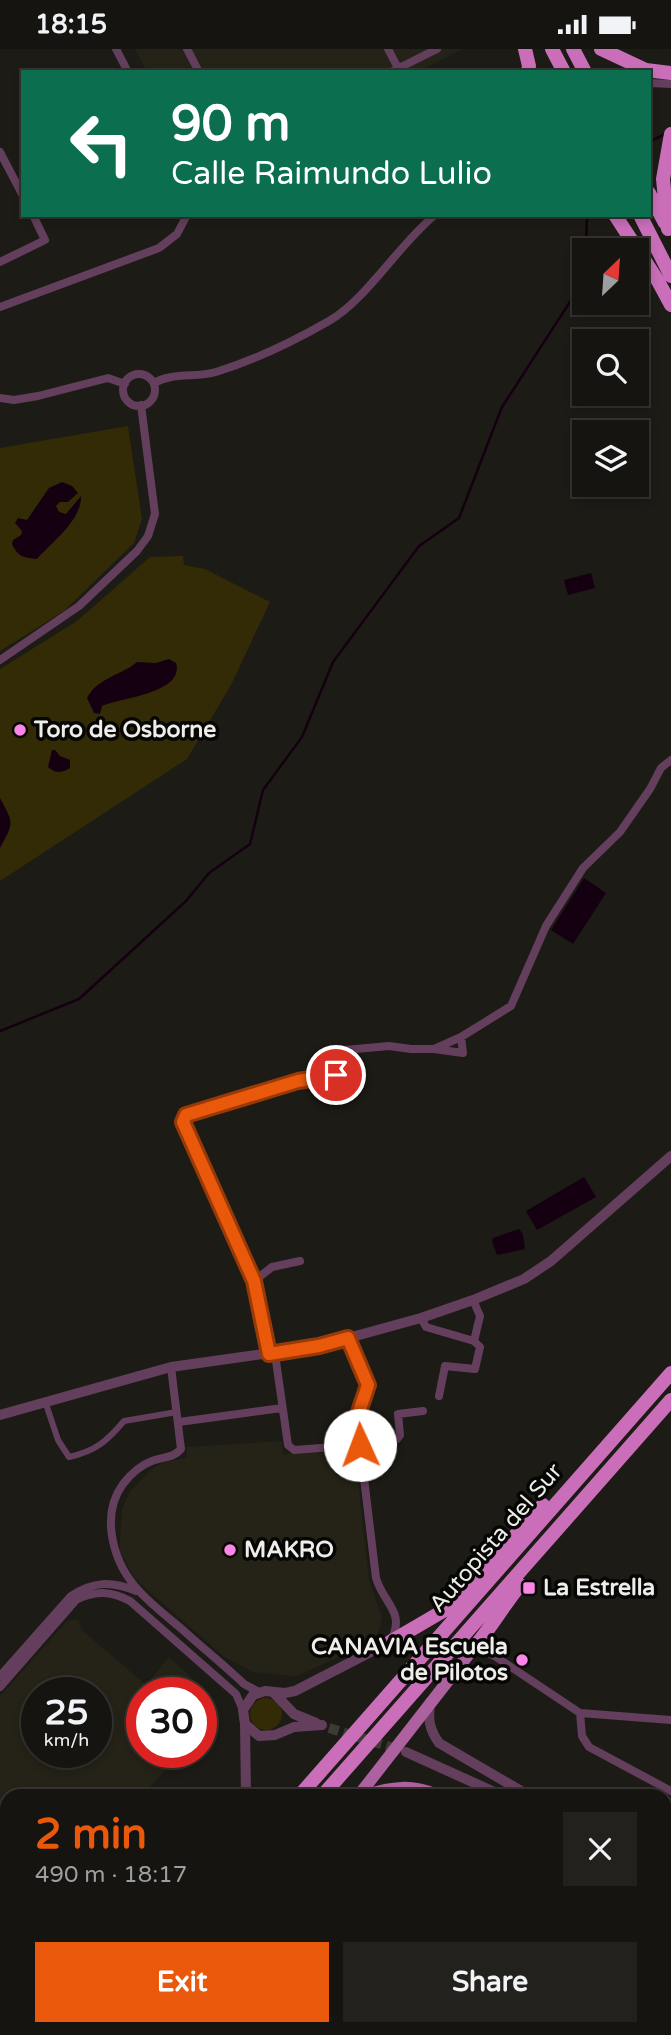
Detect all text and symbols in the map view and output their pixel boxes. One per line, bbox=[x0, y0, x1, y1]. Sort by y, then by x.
text: 18:15 bbox=[35, 9, 107, 40]
text: 90 m bbox=[171, 95, 290, 154]
icon: left bbox=[56, 98, 147, 189]
text: Calle Raimundo Lulio bbox=[171, 155, 492, 193]
north arrow bbox=[572, 238, 649, 315]
map controls bbox=[572, 238, 649, 497]
button: search bbox=[572, 329, 649, 406]
button: layers bbox=[572, 420, 649, 497]
place label: Toro de Osborne bbox=[33, 716, 216, 744]
marker: Toro de Osborne bbox=[12, 722, 28, 738]
pin bbox=[306, 1045, 366, 1105]
icon: arrive bbox=[317, 1056, 355, 1094]
position arrow bbox=[323, 1408, 397, 1482]
street label: Autopista del Sur bbox=[424, 1458, 568, 1618]
place label: MAKRO bbox=[244, 1536, 334, 1564]
marker: MAKRO bbox=[222, 1542, 238, 1558]
place label: La Estrella bbox=[543, 1574, 655, 1602]
marker: La Estrella bbox=[521, 1580, 537, 1596]
place label: CANAVIA Escuela de Pilotos bbox=[311, 1633, 508, 1687]
marker: CANAVIA Escuela de Pilotos bbox=[514, 1652, 530, 1668]
speed limit sign: 30 bbox=[126, 1677, 217, 1768]
text: 25 bbox=[45, 1692, 88, 1734]
text: km/h bbox=[44, 1729, 89, 1751]
text: 2 min bbox=[35, 1809, 147, 1860]
button: close bbox=[563, 1812, 637, 1886]
text: 490 m · 18:17 bbox=[35, 1861, 187, 1889]
button: Exit bbox=[35, 1942, 329, 2022]
button: Share bbox=[343, 1942, 637, 2022]

